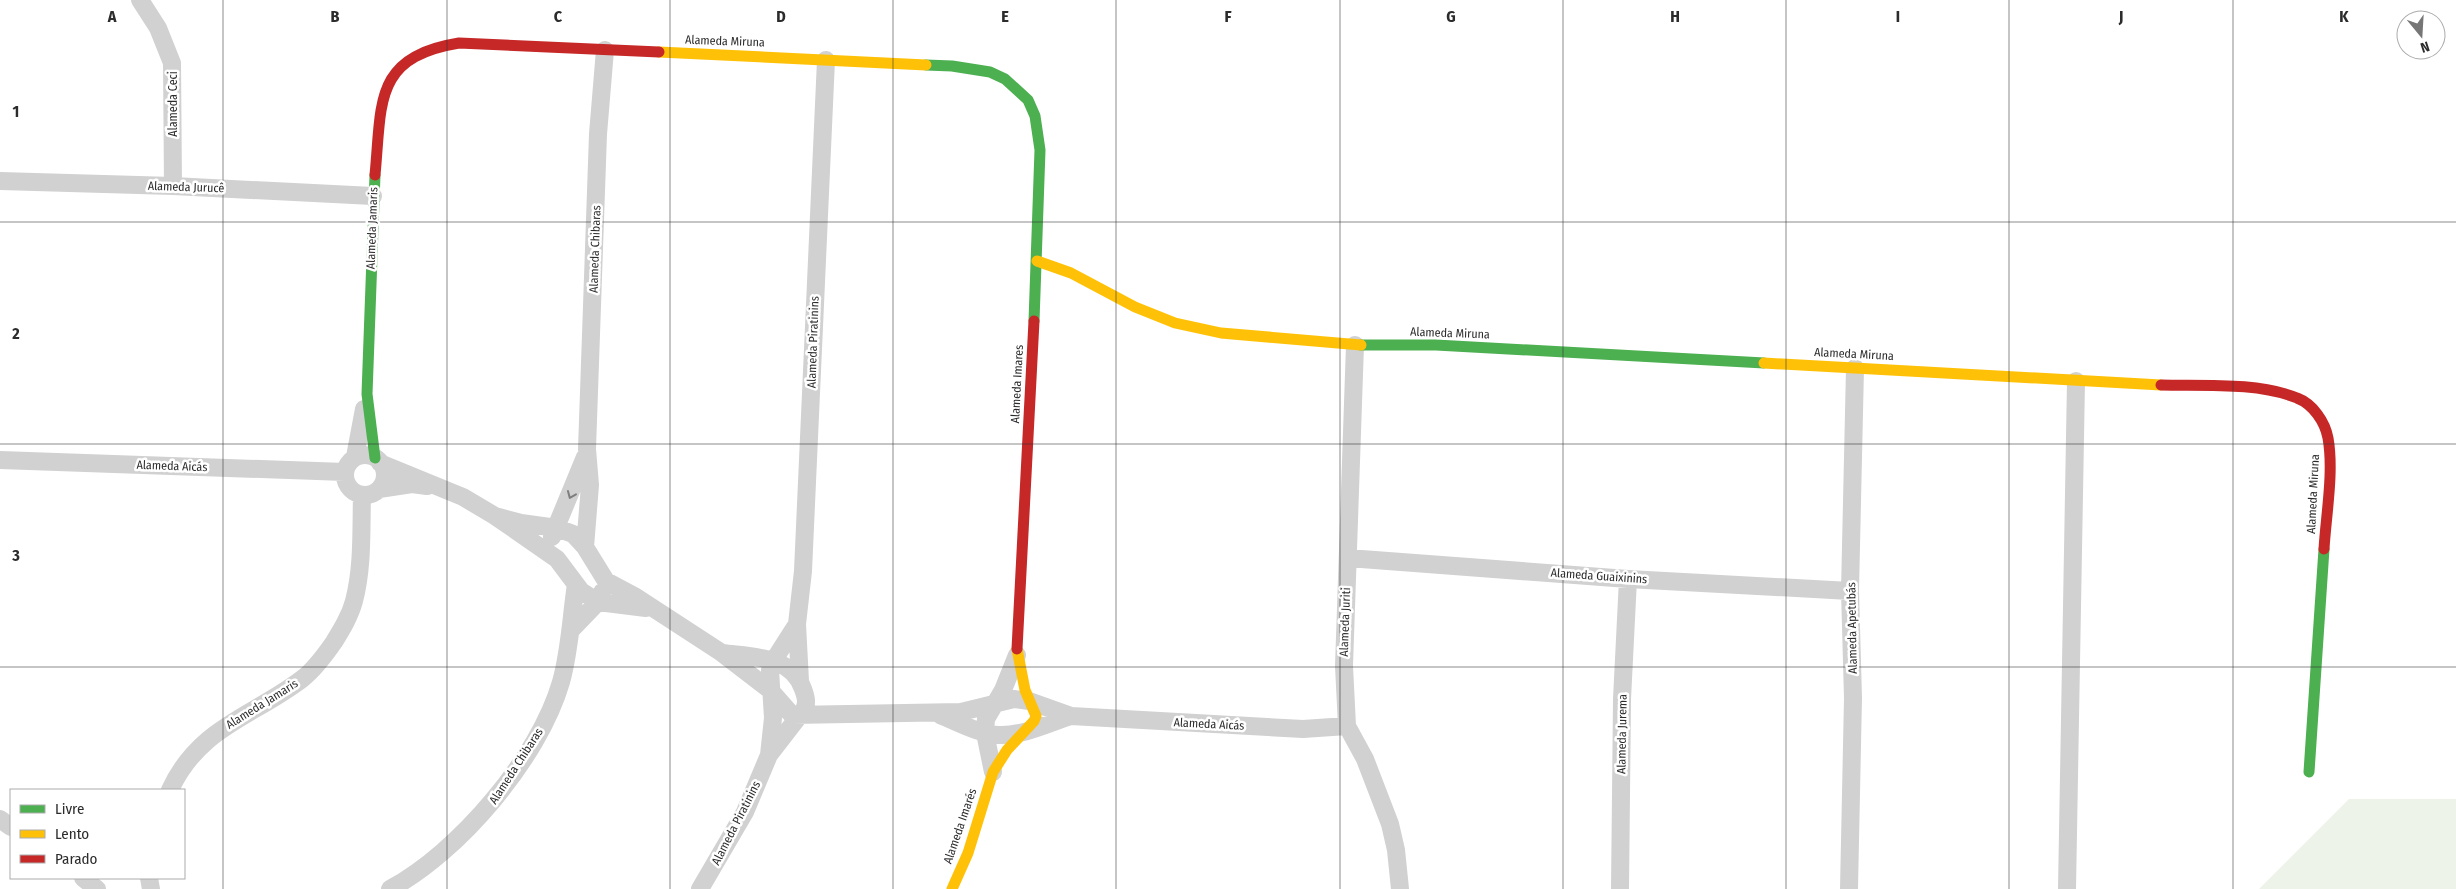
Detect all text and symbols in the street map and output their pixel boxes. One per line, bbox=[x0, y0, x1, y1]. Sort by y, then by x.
text: A bbox=[107, 7, 117, 26]
text: B bbox=[331, 7, 340, 26]
text: C bbox=[554, 7, 563, 26]
text: D bbox=[776, 7, 786, 26]
text: E bbox=[1001, 7, 1009, 26]
text: F bbox=[1224, 7, 1232, 26]
text: G bbox=[1446, 7, 1456, 26]
text: H bbox=[1670, 7, 1680, 26]
text: I bbox=[1896, 7, 1900, 26]
text: J bbox=[2118, 7, 2123, 26]
text: K bbox=[2339, 7, 2349, 26]
north arrow bbox=[2396, 10, 2446, 60]
street label: Alameda Miruna bbox=[685, 33, 765, 49]
text: N bbox=[2418, 38, 2431, 56]
street label: Alameda Ceci bbox=[166, 71, 180, 137]
text: 1 bbox=[13, 102, 19, 121]
street label: Alameda Jurucê bbox=[148, 179, 225, 195]
street label: Alameda Jamaris bbox=[364, 187, 380, 269]
street label: Alameda Chibaras bbox=[586, 205, 604, 293]
street label: Alameda Piratinins bbox=[804, 296, 822, 388]
text: 2 bbox=[11, 324, 20, 343]
street label: Alameda Miruna bbox=[1410, 325, 1490, 341]
street label: Alameda Imares bbox=[1008, 344, 1026, 424]
street label: Alameda Miruna bbox=[1814, 345, 1894, 363]
street label: Alameda Miruna bbox=[2304, 454, 2322, 534]
street label: Alameda Aicás bbox=[136, 458, 208, 474]
one-way arrow bbox=[567, 490, 577, 499]
text: 3 bbox=[11, 546, 20, 565]
street label: Alameda Guaixinins bbox=[1550, 566, 1648, 586]
street label: Alameda Apetubás bbox=[1844, 582, 1860, 674]
street label: Alameda Juriti bbox=[1337, 587, 1353, 657]
street label: Alameda Jamaris bbox=[223, 676, 301, 732]
street label: Alameda Jurema bbox=[1614, 694, 1630, 774]
street label: Alameda Aicás bbox=[1173, 715, 1245, 733]
street label: Alameda Chibaras bbox=[486, 725, 546, 807]
street label: Alameda Piratinins bbox=[709, 779, 763, 867]
street label: Alameda Imarés bbox=[941, 786, 979, 866]
legend bbox=[10, 789, 185, 879]
text: Livre bbox=[55, 800, 84, 818]
text: Lento bbox=[55, 825, 89, 843]
text: Parado bbox=[55, 850, 98, 868]

